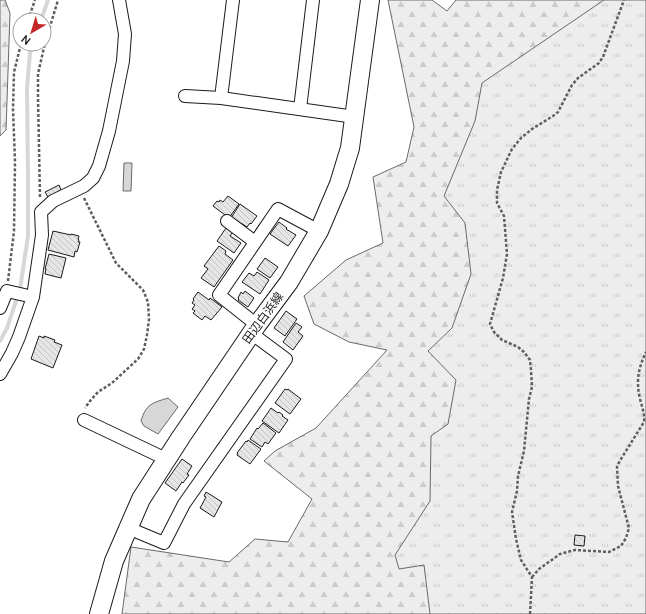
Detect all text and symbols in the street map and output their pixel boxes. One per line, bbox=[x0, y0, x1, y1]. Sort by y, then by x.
north arrow bbox=[12, 12, 52, 52]
text: N bbox=[18, 32, 33, 49]
street label: 田辺白浜線 bbox=[238, 288, 287, 347]

